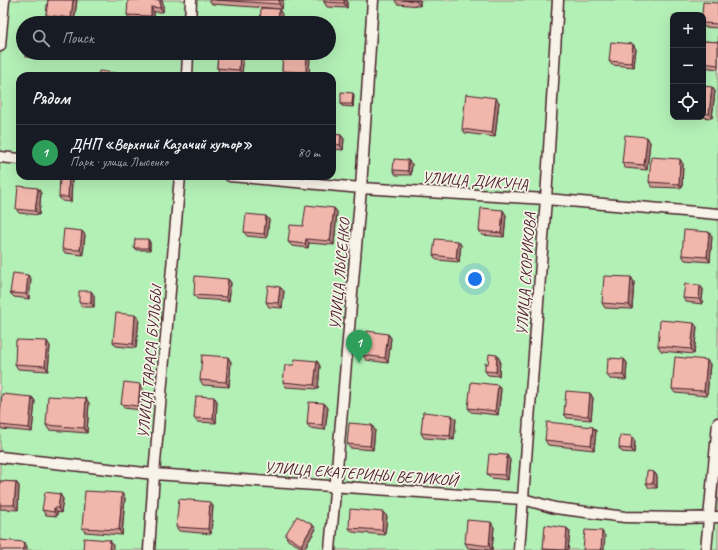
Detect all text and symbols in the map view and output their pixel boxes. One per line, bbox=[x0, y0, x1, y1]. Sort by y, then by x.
map controls bbox=[670, 12, 706, 120]
button: + bbox=[670, 12, 706, 48]
search box bbox=[16, 16, 336, 60]
icon: search bbox=[30, 27, 52, 49]
text: Поиск bbox=[62, 29, 94, 48]
button: − bbox=[670, 48, 706, 84]
button: locate bbox=[670, 84, 706, 120]
text: Рядом bbox=[32, 88, 70, 109]
text: ДНП «Верхний Казачий хутор» bbox=[70, 135, 252, 154]
text: 1 bbox=[42, 145, 48, 161]
text: 80 m bbox=[298, 145, 320, 161]
text: Парк · улица Лысенко bbox=[70, 154, 168, 170]
street label: УЛИЦА ДИКУНА bbox=[421, 167, 530, 195]
street label: УЛИЦА СКОРИКОВА bbox=[512, 211, 540, 336]
street label: УЛИЦА ЛЫСЕНКО bbox=[325, 216, 355, 330]
your location bbox=[465, 269, 485, 289]
street label: УЛИЦА ТАРАСА БУЛЬБЫ bbox=[133, 282, 167, 439]
pin: 1 bbox=[346, 330, 372, 363]
street label: УЛИЦА ЕКАТЕРИНЫ ВЕЛИКОЙ bbox=[264, 457, 461, 491]

